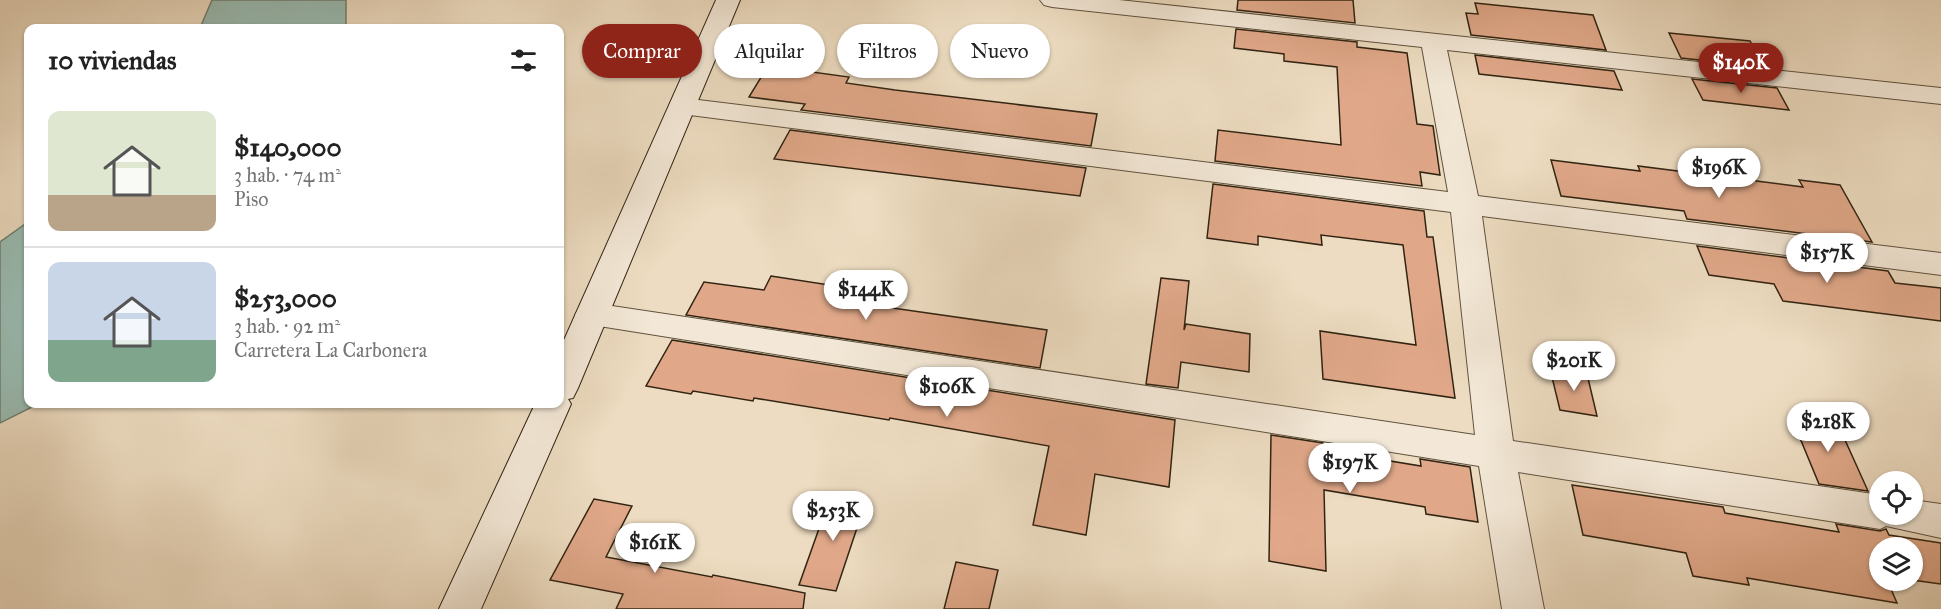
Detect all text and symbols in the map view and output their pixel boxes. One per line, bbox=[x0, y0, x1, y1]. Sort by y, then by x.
chip: Comprar bbox=[582, 24, 702, 78]
chip: Alquilar bbox=[714, 24, 825, 78]
chip: Filtros bbox=[837, 24, 938, 78]
chip: Nuevo bbox=[950, 24, 1050, 78]
pin: $140K bbox=[1699, 43, 1783, 94]
text: 10 viviendas bbox=[48, 44, 176, 76]
icon: filters bbox=[507, 44, 540, 77]
text: $140K bbox=[1713, 50, 1769, 74]
text: $140,000 bbox=[234, 131, 342, 163]
icon: home bbox=[96, 135, 168, 207]
pin: $196K bbox=[1677, 148, 1761, 199]
text: $196K bbox=[1692, 155, 1746, 179]
text: 3 hab. · 74 m² bbox=[234, 163, 341, 187]
text: Piso bbox=[234, 187, 268, 211]
pin: $157K bbox=[1785, 233, 1869, 284]
text: $157K bbox=[1800, 240, 1854, 264]
pin: $144K bbox=[824, 270, 908, 321]
text: $144K bbox=[838, 277, 894, 301]
text: $253,000 bbox=[234, 282, 337, 314]
icon: home bbox=[96, 286, 168, 358]
text: 3 hab. · 92 m² bbox=[234, 314, 340, 338]
text: Carretera La Carbonera bbox=[234, 338, 427, 362]
pin: $201K bbox=[1532, 341, 1616, 392]
text: $201K bbox=[1546, 348, 1602, 372]
pin: $106K bbox=[905, 367, 989, 418]
text: $106K bbox=[919, 374, 975, 398]
pin: $218K bbox=[1786, 402, 1870, 453]
text: $218K bbox=[1801, 409, 1855, 433]
pin: $197K bbox=[1308, 443, 1392, 494]
text: $197K bbox=[1322, 450, 1378, 474]
map controls bbox=[1869, 471, 1923, 591]
button: locate bbox=[1869, 471, 1923, 525]
pin: $253K bbox=[791, 491, 875, 542]
text: $253K bbox=[806, 498, 860, 522]
pin: $161K bbox=[613, 523, 697, 574]
text: $161K bbox=[629, 530, 681, 554]
button: layers bbox=[1869, 537, 1923, 591]

